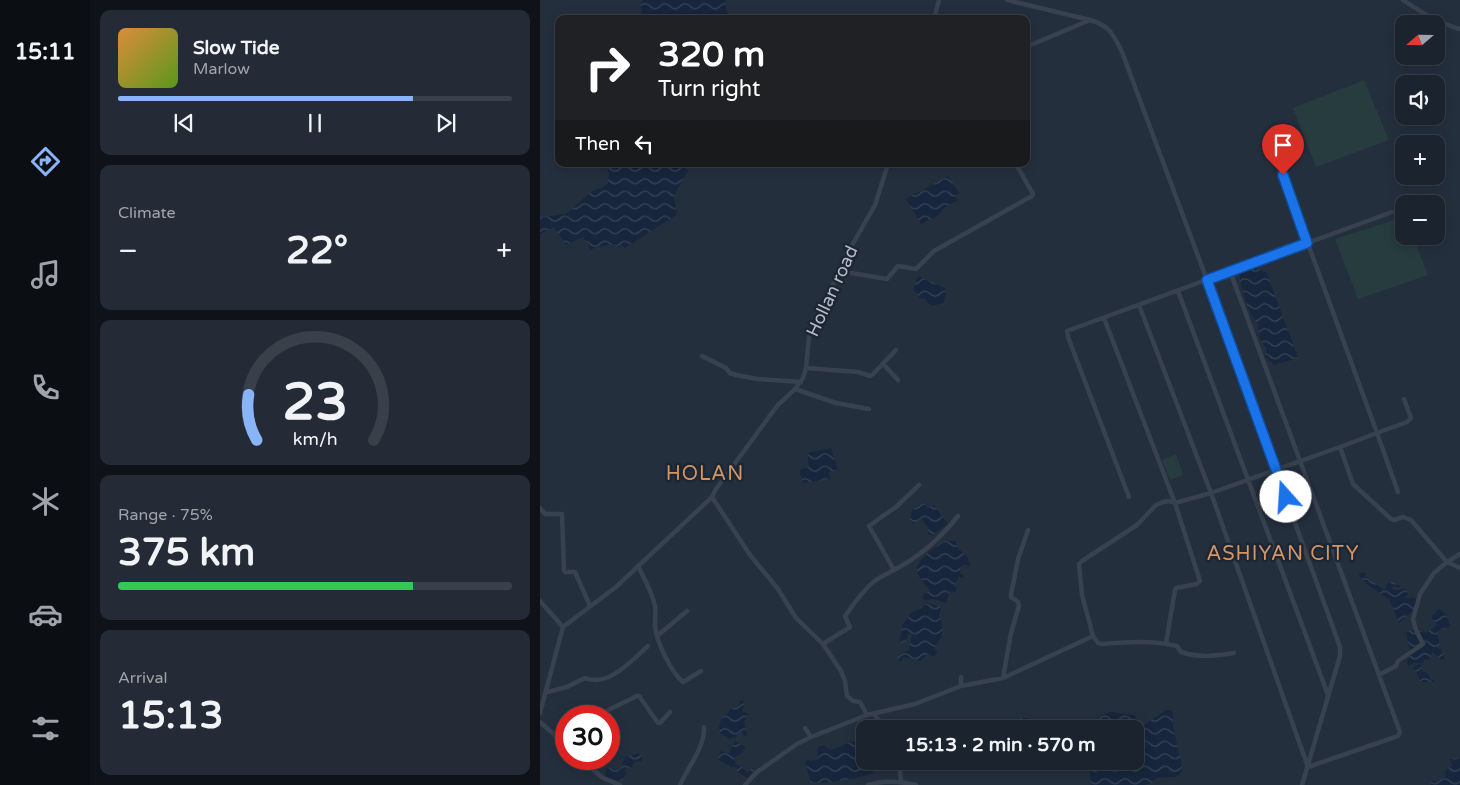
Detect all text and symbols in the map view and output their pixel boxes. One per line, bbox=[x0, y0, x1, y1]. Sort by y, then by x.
north arrow bbox=[1395, 15, 1445, 65]
map controls bbox=[1395, 15, 1445, 245]
text: 320 m bbox=[658, 34, 765, 76]
icon: right bbox=[575, 35, 640, 100]
text: Slow Tide bbox=[193, 37, 280, 59]
text: 15:11 bbox=[15, 39, 75, 65]
text: Marlow bbox=[193, 59, 250, 79]
button: sound bbox=[1395, 75, 1445, 125]
text: Turn right bbox=[658, 76, 760, 102]
icon: previous bbox=[170, 109, 198, 137]
icon: pause bbox=[301, 109, 329, 137]
icon: next bbox=[432, 109, 460, 137]
pin bbox=[1262, 124, 1304, 175]
icon: left bbox=[630, 130, 658, 158]
icon: arrive bbox=[1269, 131, 1297, 159]
text: Then bbox=[575, 133, 620, 155]
button: + bbox=[1395, 135, 1445, 185]
icon: directions bbox=[28, 144, 63, 179]
button: − bbox=[1395, 195, 1445, 245]
text: Climate bbox=[118, 203, 176, 223]
text: 22° bbox=[286, 228, 348, 274]
text: − bbox=[118, 234, 138, 268]
text: + bbox=[496, 234, 512, 268]
street label: Hollan road bbox=[801, 242, 863, 340]
icon: music bbox=[28, 257, 63, 292]
icon: phone bbox=[28, 370, 63, 405]
text: 23 bbox=[282, 371, 348, 434]
text: km/h bbox=[293, 429, 337, 450]
district label: HOLAN bbox=[666, 462, 744, 486]
position arrow bbox=[1259, 470, 1311, 522]
icon: climate bbox=[28, 484, 63, 519]
text: Range · 75% bbox=[118, 505, 213, 525]
text: 375 km bbox=[118, 530, 255, 576]
district label: ASHIYAN CITY bbox=[1206, 542, 1360, 566]
icon: car bbox=[28, 597, 63, 632]
text: Arrival bbox=[118, 668, 167, 688]
text: 15:13 bbox=[118, 693, 223, 739]
speed limit sign: 30 bbox=[555, 705, 620, 770]
icon: filters bbox=[28, 711, 63, 746]
text: 15:13 · 2 min · 570 m bbox=[904, 734, 1096, 756]

